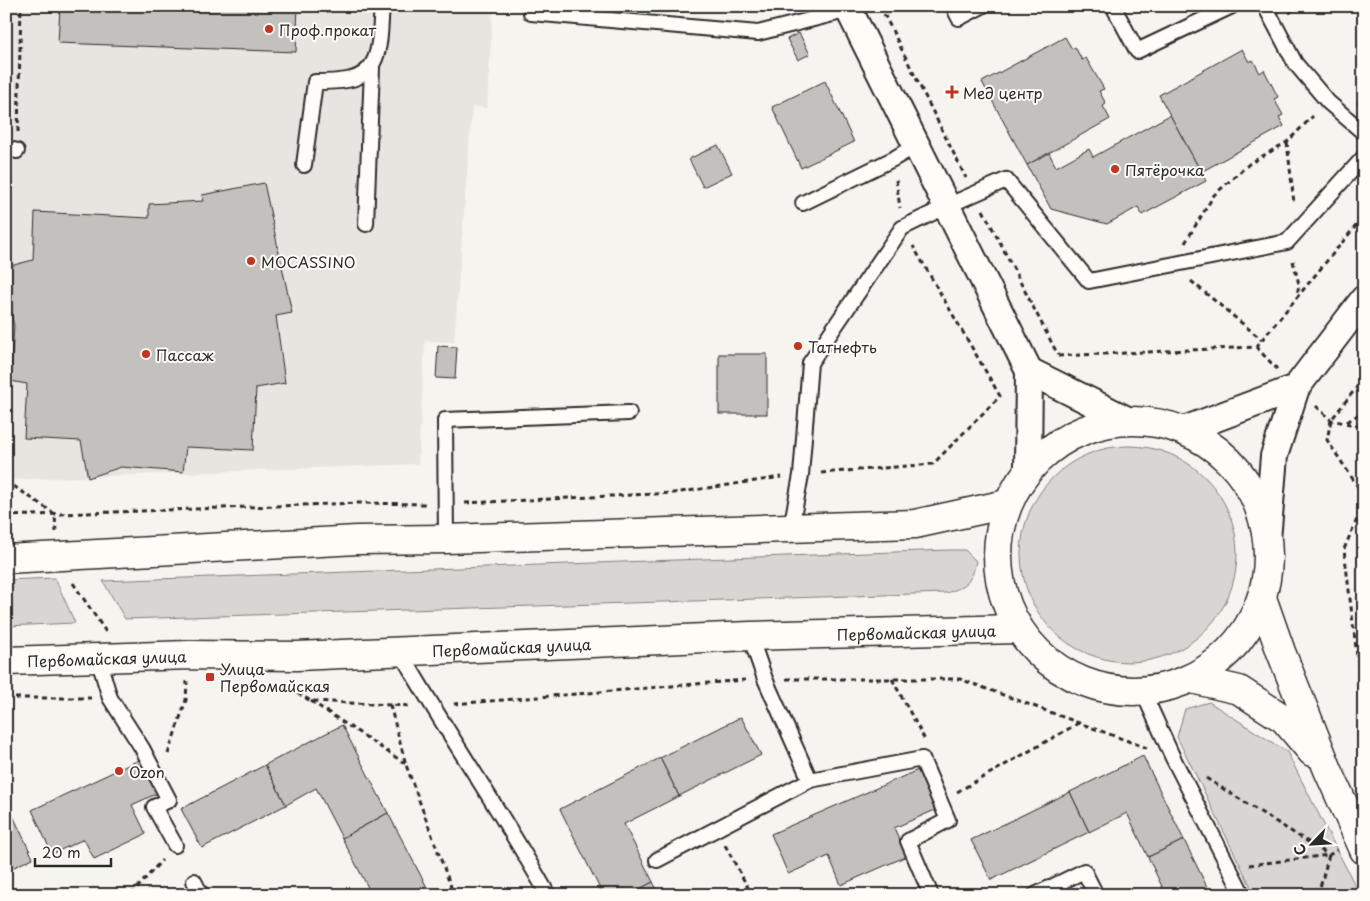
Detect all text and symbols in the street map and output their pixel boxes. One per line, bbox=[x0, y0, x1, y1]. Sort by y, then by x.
place label: Проф.прокат bbox=[279, 18, 377, 41]
marker: Проф.прокат bbox=[263, 23, 275, 35]
place label: Мед центр bbox=[963, 81, 1043, 104]
marker: Мед центр bbox=[945, 85, 959, 99]
place label: Пятёрочка bbox=[1125, 158, 1205, 181]
marker: Пятёрочка bbox=[1109, 163, 1121, 175]
place label: MOCASSINO bbox=[261, 250, 356, 273]
marker: MOCASSINO bbox=[245, 255, 257, 267]
place label: Татнефть bbox=[808, 335, 877, 358]
marker: Татнефть bbox=[792, 340, 804, 352]
place label: Пассаж bbox=[156, 343, 214, 366]
marker: Пассаж bbox=[140, 348, 152, 360]
street label: Первомайская улица bbox=[837, 618, 997, 645]
street label: Первомайская улица bbox=[432, 631, 592, 662]
street label: Первомайская улица bbox=[27, 644, 187, 672]
place label: Улица Первомайская bbox=[220, 657, 330, 697]
marker: Улица Первомайская bbox=[204, 671, 216, 683]
place label: Ozon bbox=[129, 760, 165, 783]
marker: Ozon bbox=[113, 765, 125, 777]
north arrow bbox=[1288, 818, 1338, 868]
scale bar bbox=[35, 836, 111, 868]
text: 20 m bbox=[42, 840, 81, 863]
text: С bbox=[1288, 840, 1312, 859]

